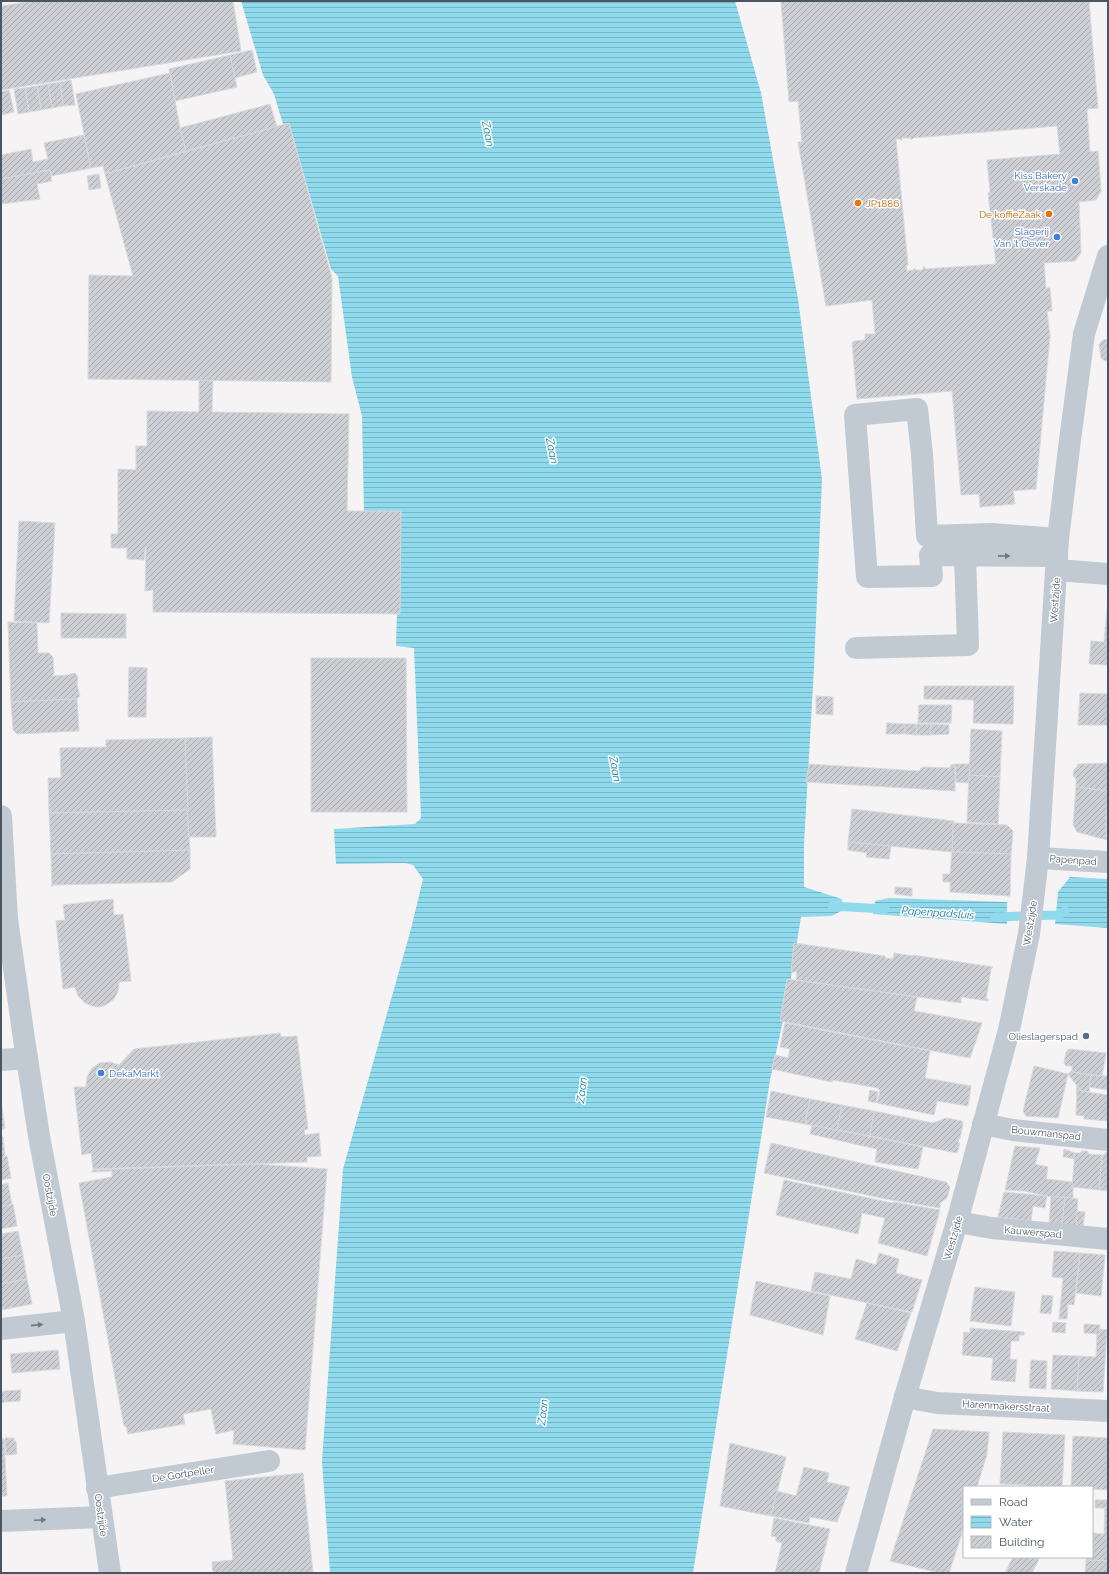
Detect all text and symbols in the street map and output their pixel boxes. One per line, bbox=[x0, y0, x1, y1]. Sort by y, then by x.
water label: Zaan bbox=[479, 119, 497, 148]
place label: Kiss Bakery Verskade bbox=[1014, 170, 1068, 193]
marker: Kiss Bakery Verskade bbox=[1070, 176, 1080, 186]
marker: JP1886 bbox=[853, 198, 863, 208]
place label: JP1886 bbox=[866, 198, 899, 209]
place label: De koffieZaak bbox=[979, 209, 1042, 220]
marker: De koffieZaak bbox=[1044, 209, 1054, 219]
place label: Slagerij Van 't Oever bbox=[993, 226, 1049, 249]
marker: Slagerij Van 't Oever bbox=[1052, 232, 1062, 242]
water label: Zaan bbox=[543, 436, 561, 465]
one-way arrow bbox=[998, 553, 1010, 560]
street label: Westzijde bbox=[1048, 577, 1062, 623]
water label: Zaan bbox=[606, 754, 624, 783]
street label: Papenpad bbox=[1049, 853, 1097, 867]
street label: Westzijde bbox=[1021, 900, 1039, 946]
water label: Papenpadsluis bbox=[901, 904, 975, 922]
place label: Olieslagerspad bbox=[1008, 1031, 1078, 1042]
marker: Olieslagerspad bbox=[1081, 1031, 1091, 1041]
marker: DekaMarkt bbox=[96, 1068, 106, 1078]
place label: DekaMarkt bbox=[109, 1068, 160, 1079]
water label: Zaan bbox=[574, 1076, 590, 1105]
street label: Bouwmanspad bbox=[1011, 1124, 1081, 1142]
street label: Oostzijde bbox=[40, 1173, 60, 1217]
street label: Westzijde bbox=[941, 1215, 965, 1261]
street label: Kauwerspad bbox=[1004, 1224, 1062, 1240]
one-way arrow bbox=[31, 1322, 43, 1328]
water label: Zaan bbox=[535, 1398, 551, 1427]
street label: Harenmakersstraat bbox=[962, 1398, 1051, 1414]
street label: De Gortpeller bbox=[151, 1464, 215, 1484]
legend bbox=[963, 1486, 1093, 1558]
street label: Oostzijde bbox=[93, 1493, 109, 1537]
text: Road bbox=[999, 1495, 1028, 1509]
text: Water bbox=[999, 1515, 1033, 1529]
one-way arrow bbox=[34, 1516, 46, 1523]
text: Building bbox=[999, 1535, 1045, 1549]

